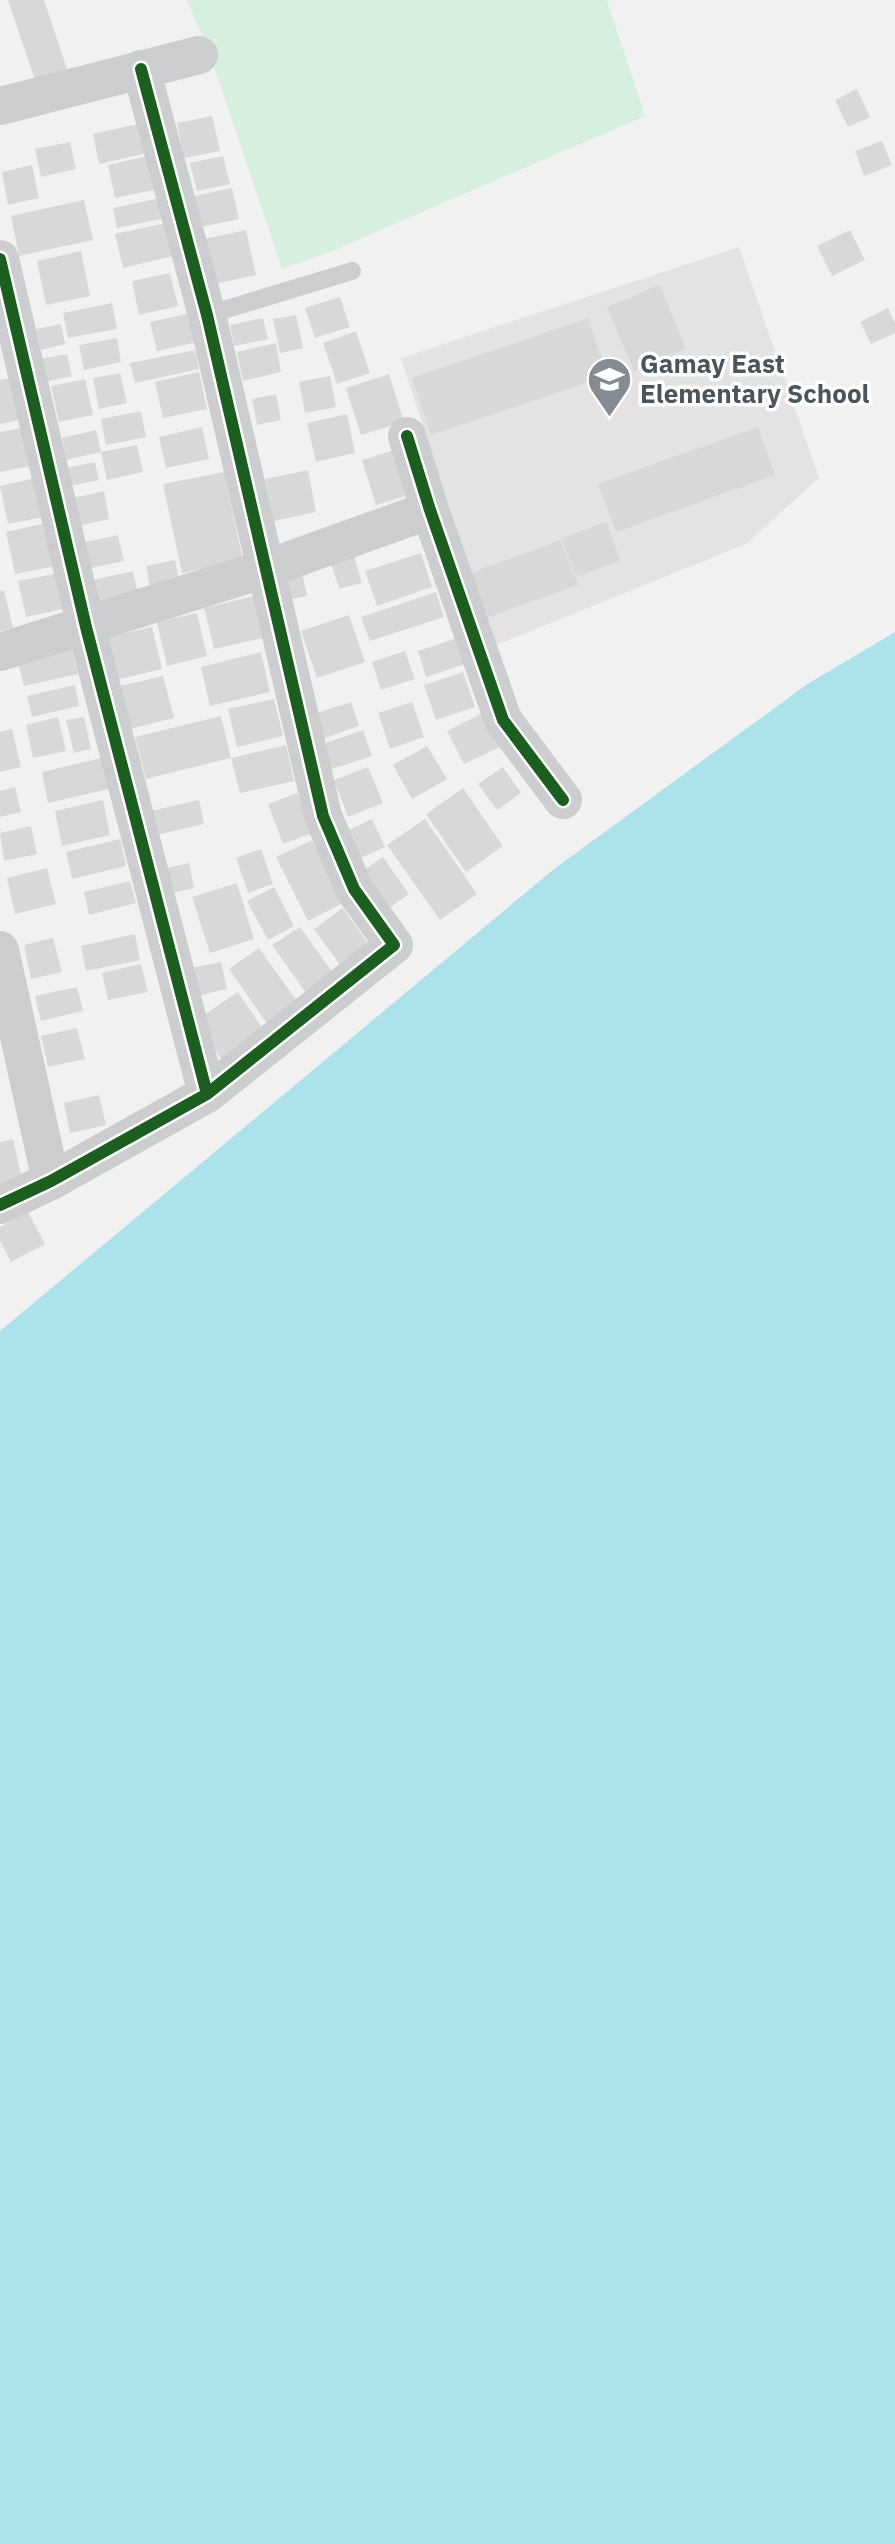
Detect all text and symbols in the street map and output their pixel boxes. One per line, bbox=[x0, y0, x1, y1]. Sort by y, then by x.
place label: Gamay East Elementary School bbox=[640, 346, 870, 410]
school or university icon: Gamay East Elementary School bbox=[585, 355, 633, 418]

